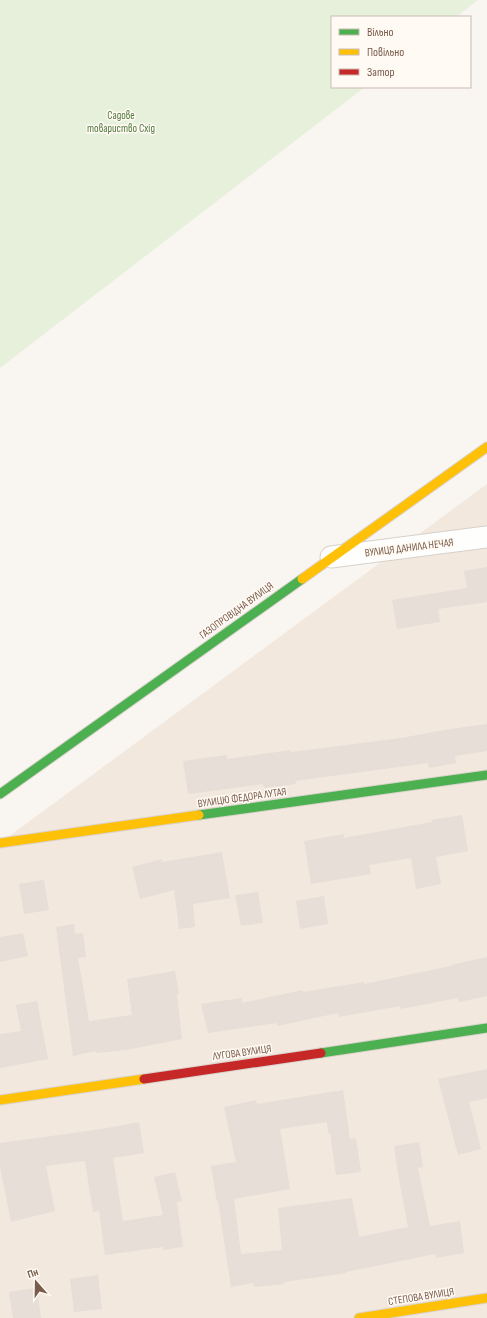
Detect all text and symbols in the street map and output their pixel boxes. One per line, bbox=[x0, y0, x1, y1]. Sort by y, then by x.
legend bbox=[331, 16, 471, 88]
text: Вільно bbox=[367, 25, 393, 40]
text: Повільно bbox=[367, 45, 404, 60]
text: Затор bbox=[367, 65, 395, 80]
park label: Садове товариство Схід bbox=[87, 109, 155, 135]
street label: ВУЛИЦЯ ДАНИЛА НЕЧАЯ bbox=[364, 536, 454, 559]
street label: ГАЗОПРОВІДНА ВУЛИЦЯ bbox=[197, 579, 276, 642]
street label: ВУЛИЦЮ ФЕДОРА ЛУТАЯ bbox=[197, 785, 287, 810]
street label: ЛУГОВА ВУЛИЦЯ bbox=[211, 1042, 272, 1063]
north arrow bbox=[16, 1262, 56, 1302]
text: Пн bbox=[26, 1265, 40, 1281]
street label: СТЕПОВА ВУЛИЦЯ bbox=[387, 1285, 455, 1308]

